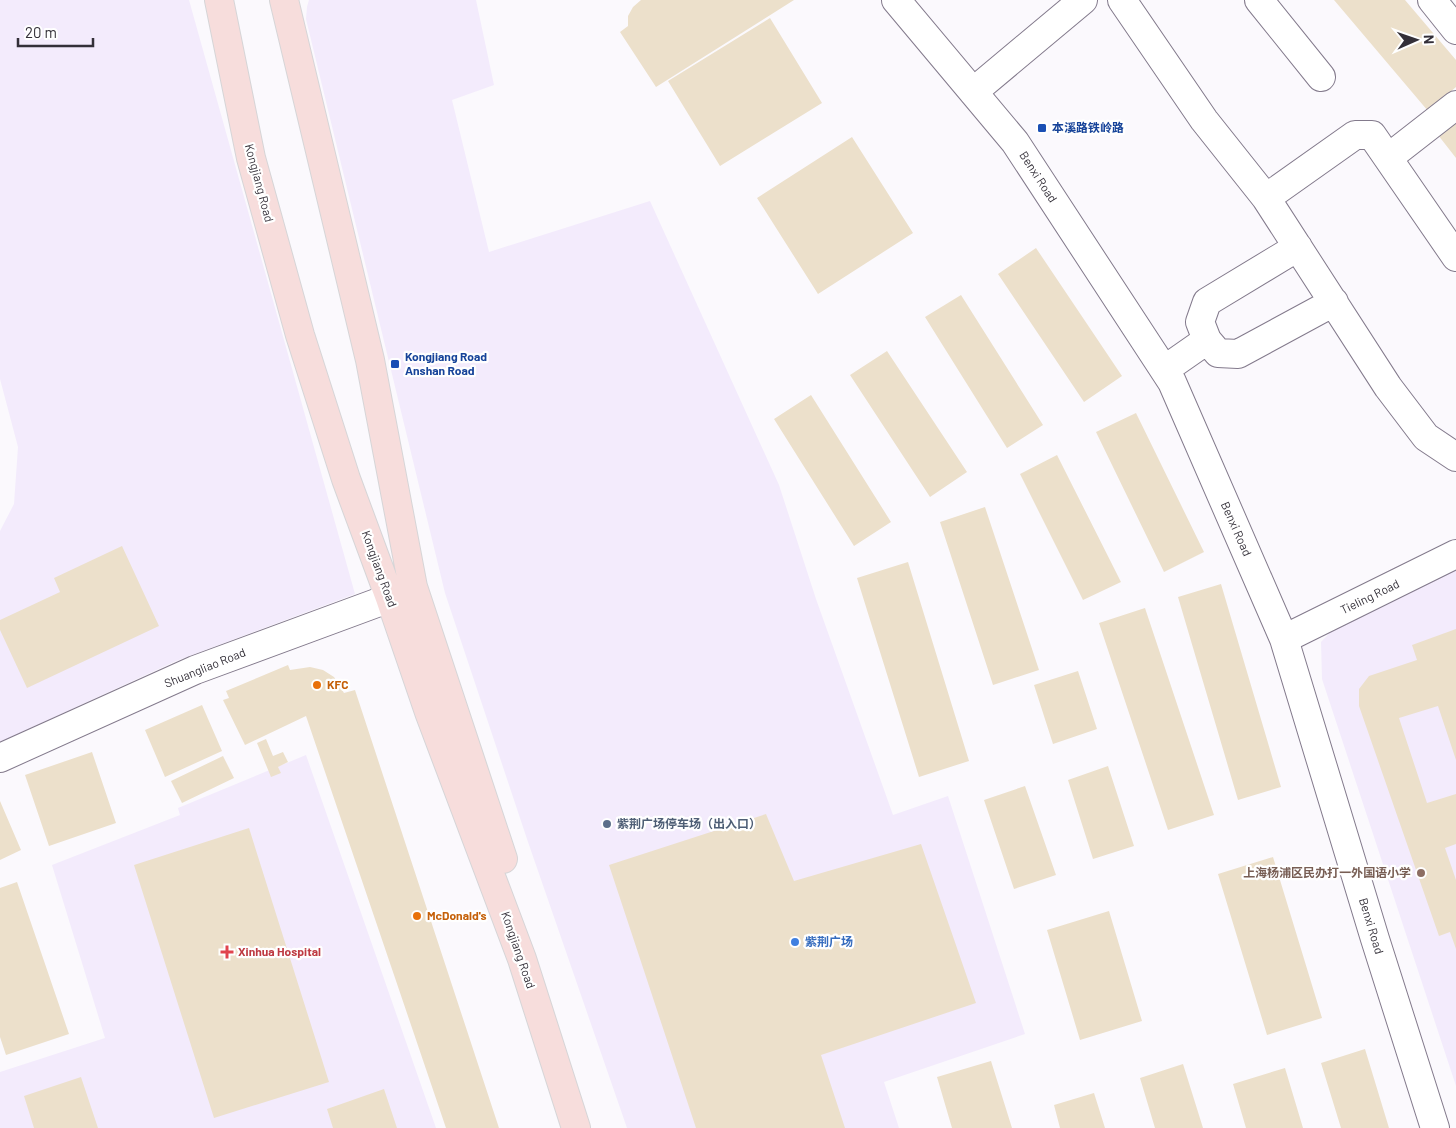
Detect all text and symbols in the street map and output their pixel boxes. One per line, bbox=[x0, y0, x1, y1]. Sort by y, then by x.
scale bar bbox=[18, 15, 92, 47]
north arrow bbox=[1391, 15, 1441, 65]
text: 20 m bbox=[25, 23, 57, 41]
text: N bbox=[1421, 35, 1438, 44]
place label: 本溪路铁岭路 bbox=[1052, 120, 1124, 134]
marker: 本溪路铁岭路 bbox=[1036, 122, 1048, 134]
street label: Kongjiang Road bbox=[243, 142, 277, 223]
street label: Benxi Road bbox=[1017, 148, 1061, 205]
place label: Kongjiang Road Anshan Road bbox=[405, 349, 487, 377]
marker: Kongjiang Road Anshan Road bbox=[389, 358, 401, 370]
street label: Benxi Road bbox=[1219, 499, 1255, 558]
street label: Kongjiang Road bbox=[360, 528, 400, 609]
street label: Tieling Road bbox=[1338, 576, 1401, 616]
street label: Shuangliao Road bbox=[162, 644, 247, 690]
place label: KFC bbox=[327, 677, 349, 691]
marker: KFC bbox=[311, 679, 323, 691]
place label: 紫荆广场停车场（出入口） bbox=[617, 816, 761, 830]
marker: 紫荆广场停车场（出入口） bbox=[601, 818, 613, 830]
place label: ‌上海杨浦区民办打一外国语小学 bbox=[1243, 865, 1411, 879]
marker: ‌上海杨浦区民办打一外国语小学 bbox=[1415, 867, 1427, 879]
street label: Benxi Road bbox=[1357, 896, 1387, 956]
place label: McDonald's bbox=[427, 908, 487, 922]
street label: Kongjiang Road bbox=[499, 909, 539, 990]
marker: McDonald's bbox=[411, 910, 423, 922]
place label: 紫荆广场 bbox=[805, 934, 853, 948]
marker: 紫荆广场 bbox=[789, 936, 801, 948]
place label: Xinhua Hospital bbox=[238, 944, 321, 958]
marker: Xinhua Hospital bbox=[220, 945, 234, 959]

